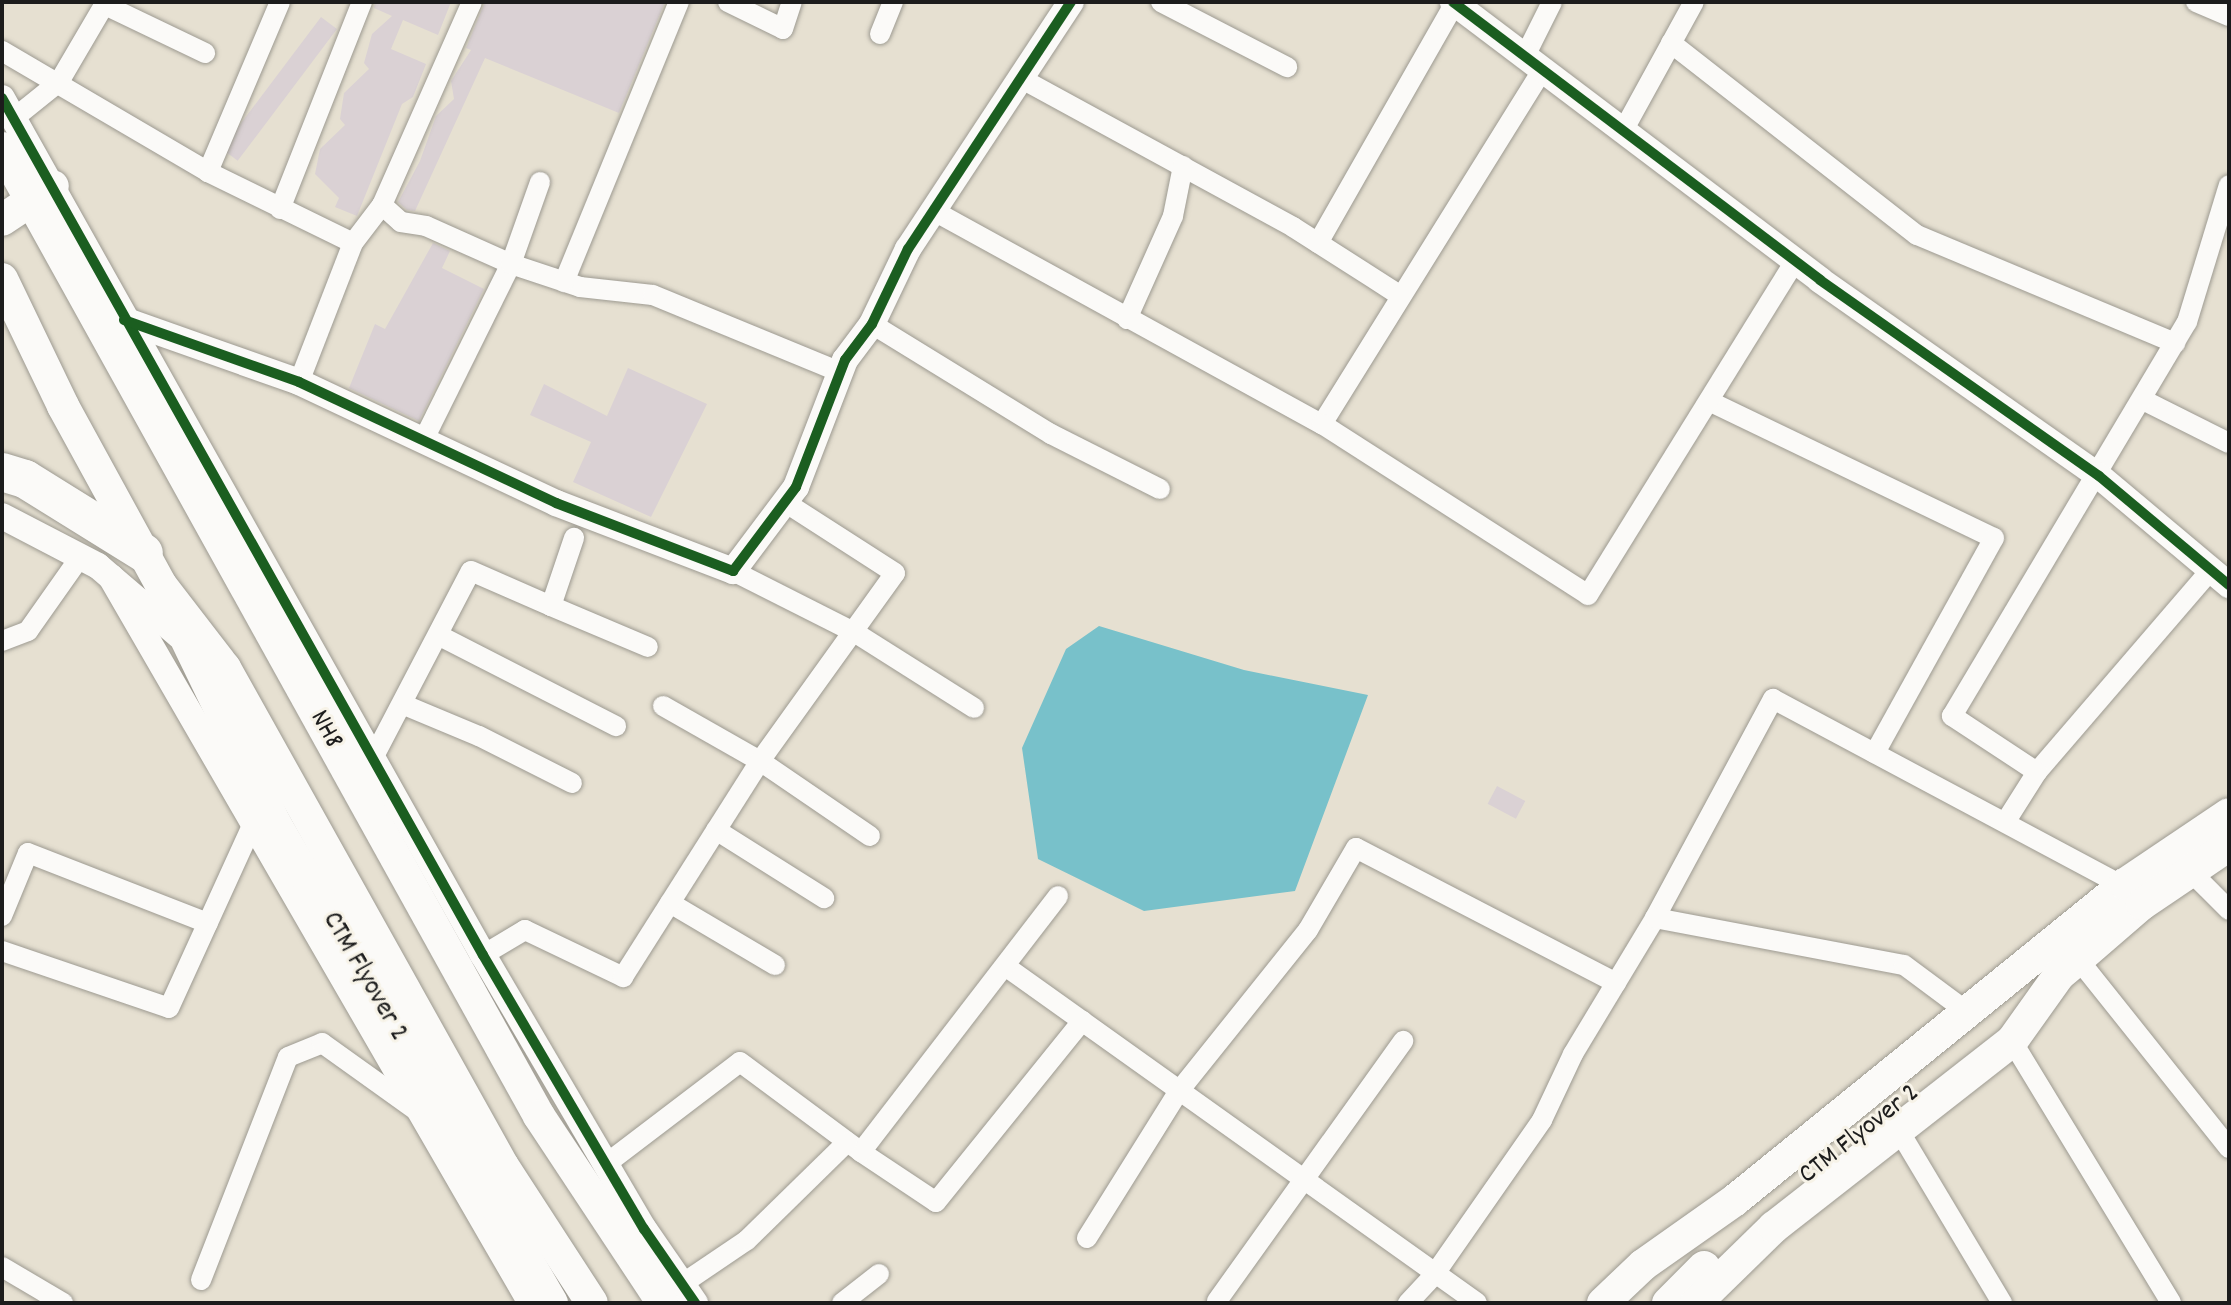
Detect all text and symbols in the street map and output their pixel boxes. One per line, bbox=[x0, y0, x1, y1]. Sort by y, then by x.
street label: NH8 bbox=[301, 705, 349, 755]
street label: CTM Flyover 2 bbox=[313, 906, 415, 1048]
street label: CTM Flyover 2 bbox=[1793, 1077, 1927, 1193]

